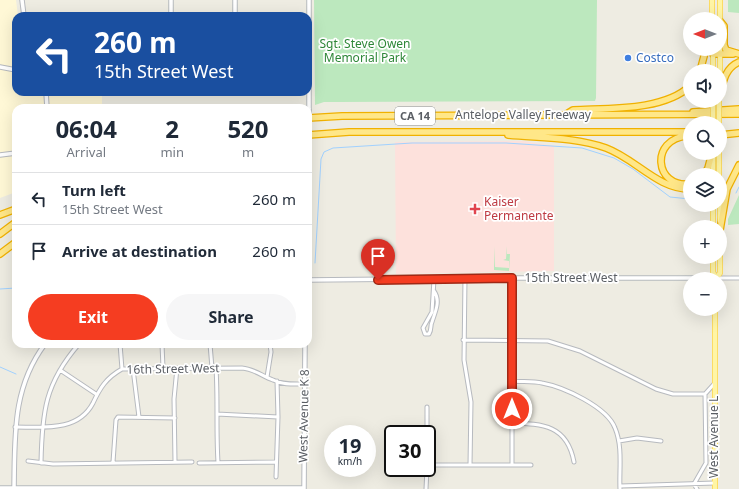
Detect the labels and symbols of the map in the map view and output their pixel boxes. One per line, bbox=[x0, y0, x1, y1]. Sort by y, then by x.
north arrow bbox=[683, 12, 727, 56]
park label: Sgt. Steve Owen Memorial Park bbox=[319, 35, 411, 66]
place label: Costco bbox=[636, 49, 674, 66]
marker: Costco bbox=[623, 53, 633, 63]
street label: Antelope Valley Freeway bbox=[455, 106, 592, 123]
road number: CA 14 bbox=[395, 107, 435, 125]
place label: Kaiser Permanente bbox=[484, 193, 554, 224]
marker: Kaiser Permanente bbox=[469, 203, 481, 215]
pin bbox=[361, 239, 395, 280]
street label: 15th Street West bbox=[525, 269, 618, 286]
street label: 16th Street West bbox=[126, 359, 220, 378]
street label: West Avenue K 8 bbox=[294, 369, 313, 463]
position arrow bbox=[491, 388, 533, 430]
street label: West Avenue L bbox=[705, 396, 722, 478]
speed limit sign: 30 bbox=[384, 425, 436, 477]

